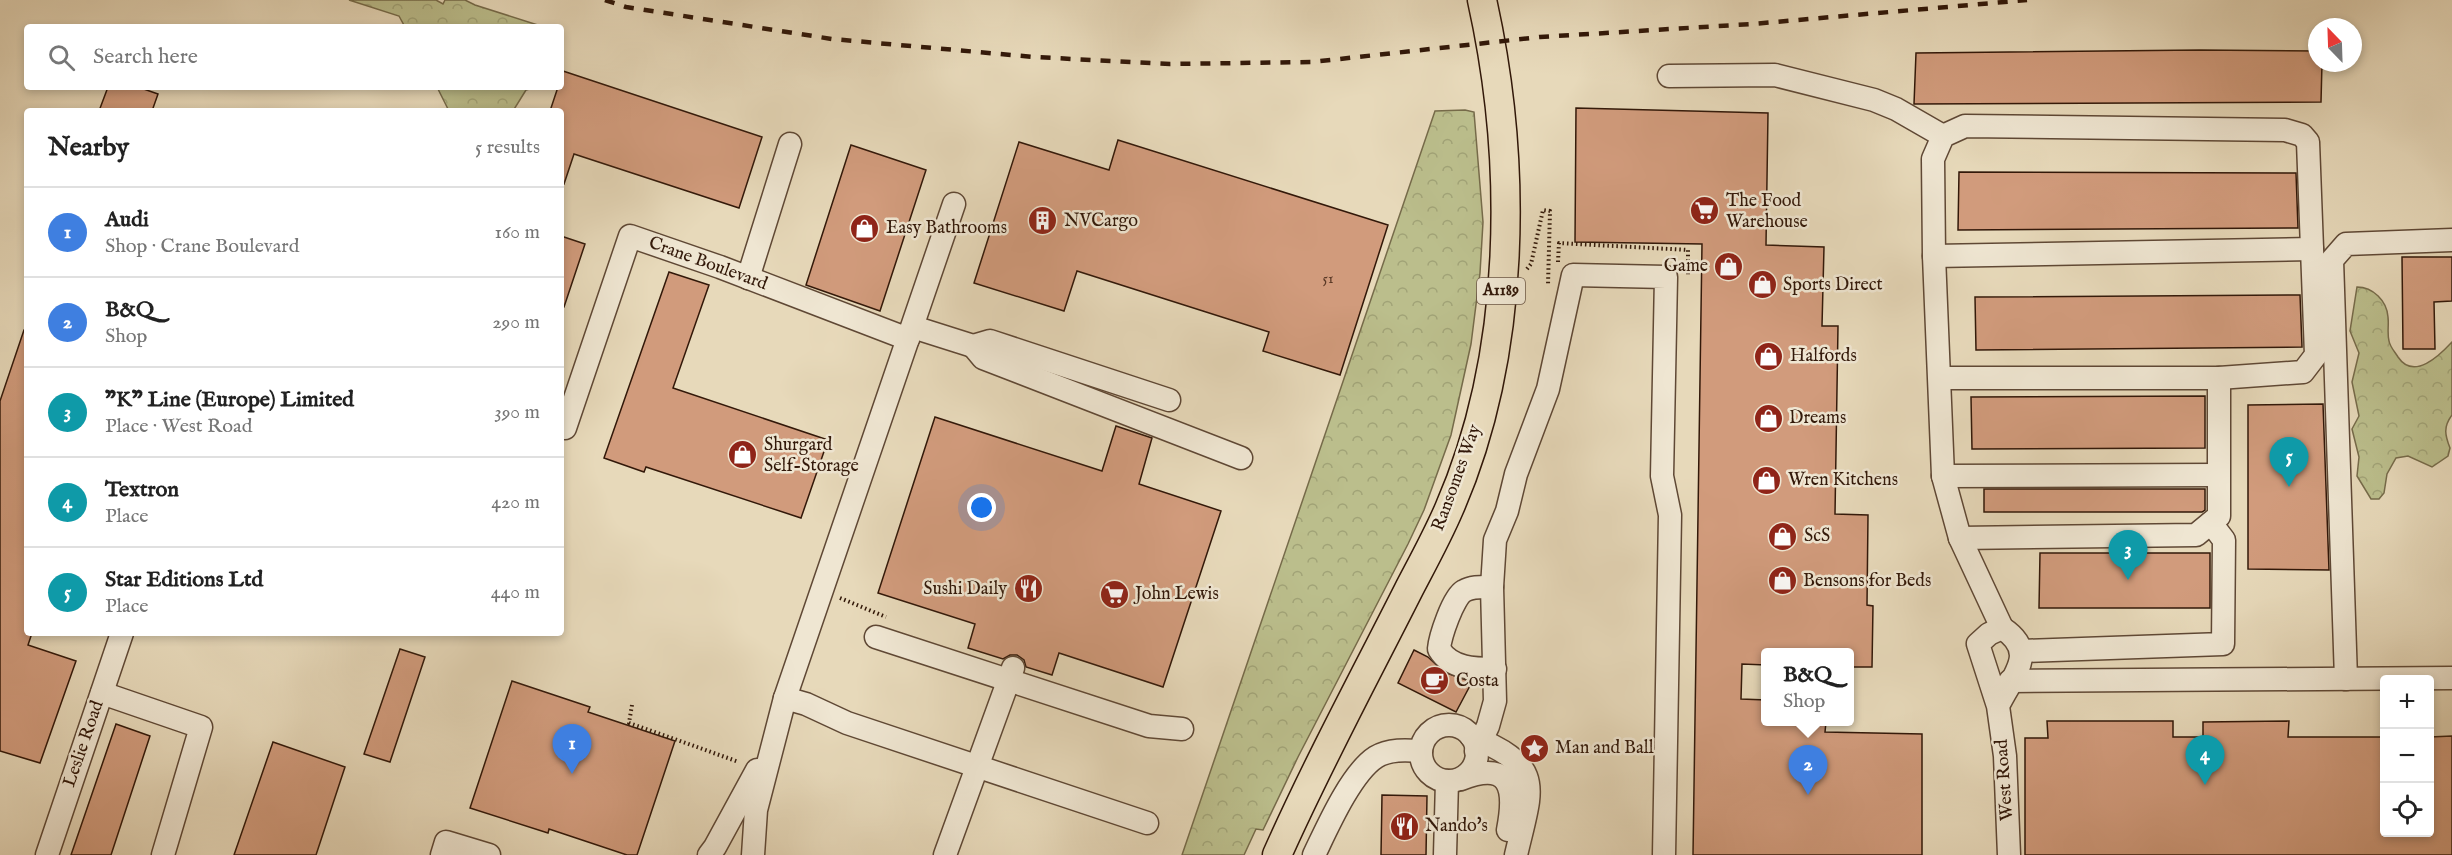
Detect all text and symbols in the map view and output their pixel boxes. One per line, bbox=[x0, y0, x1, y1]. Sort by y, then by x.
north arrow bbox=[2308, 18, 2362, 72]
search box bbox=[24, 24, 564, 90]
icon: search bbox=[45, 41, 78, 74]
text: Search here bbox=[93, 43, 198, 71]
text: Nearby bbox=[48, 131, 129, 164]
text: 5 results bbox=[475, 135, 540, 160]
place label: The Food Warehouse bbox=[1726, 190, 1808, 234]
supermarket icon: The Food Warehouse bbox=[1689, 195, 1721, 227]
building icon: NVCargo bbox=[1027, 205, 1059, 237]
text: Audi bbox=[105, 206, 149, 234]
place label: NVCargo bbox=[1064, 210, 1138, 233]
shop icon: Easy Bathrooms bbox=[849, 212, 881, 244]
place label: Easy Bathrooms bbox=[886, 217, 1007, 240]
text: 1 bbox=[64, 220, 71, 245]
text: 160 m bbox=[494, 220, 540, 245]
street label: Crane Boulevard bbox=[645, 232, 771, 296]
text: Shop · Crane Boulevard bbox=[105, 234, 299, 259]
shop icon: Game bbox=[1713, 250, 1745, 282]
place label: Game bbox=[1664, 255, 1708, 278]
house number: 51 bbox=[1322, 269, 1334, 288]
shop icon: Sports Direct bbox=[1746, 269, 1778, 301]
place label: Sports Direct bbox=[1783, 274, 1883, 297]
road number: A1189 bbox=[1477, 278, 1525, 304]
text: B&Q bbox=[105, 296, 154, 324]
text: 2 bbox=[63, 310, 72, 335]
text: 290 m bbox=[492, 310, 540, 335]
text: Shop bbox=[105, 324, 147, 349]
shop icon: Halfords bbox=[1753, 340, 1785, 372]
place label: Halfords bbox=[1790, 345, 1857, 368]
text: "K" Line (Europe) Limited bbox=[105, 386, 354, 414]
text: 3 bbox=[64, 400, 71, 425]
text: 390 m bbox=[494, 400, 540, 425]
shop icon: Dreams bbox=[1752, 402, 1784, 434]
place label: Dreams bbox=[1789, 407, 1846, 430]
text: Place · West Road bbox=[105, 414, 252, 439]
street label: Ransomes Way bbox=[1427, 421, 1487, 534]
place label: Shurgard Self-Storage bbox=[764, 434, 859, 478]
pin: 5 bbox=[2270, 438, 2308, 487]
shop icon: Shurgard Self-Storage bbox=[727, 439, 759, 471]
shop icon: Wren Kitchens bbox=[1751, 464, 1783, 496]
place label: Wren Kitchens bbox=[1788, 469, 1898, 492]
text: Textron bbox=[105, 476, 179, 504]
text: 4 bbox=[63, 490, 72, 515]
text: 420 m bbox=[491, 490, 540, 515]
your location bbox=[967, 493, 996, 522]
text: Place bbox=[105, 504, 148, 529]
shop icon: ScS bbox=[1767, 520, 1799, 552]
place label: ScS bbox=[1804, 525, 1830, 548]
pin: 3 bbox=[2108, 530, 2148, 580]
shop icon: Bensons for Beds bbox=[1766, 565, 1798, 597]
text: Star Editions Ltd bbox=[105, 566, 263, 594]
place label: Bensons for Beds bbox=[1803, 570, 1931, 593]
restaurant icon: Sushi Daily bbox=[1012, 573, 1044, 605]
place label: Sushi Daily bbox=[923, 578, 1007, 601]
supermarket icon: John Lewis bbox=[1098, 578, 1130, 610]
text: 5 bbox=[64, 580, 71, 605]
text: 440 m bbox=[491, 580, 540, 605]
place label: John Lewis bbox=[1133, 583, 1219, 606]
text: Place bbox=[105, 594, 148, 619]
popup bbox=[1761, 648, 1854, 726]
text: B&Q bbox=[1783, 661, 1832, 689]
cafe icon: Costa bbox=[1419, 665, 1451, 697]
place label: Costa bbox=[1456, 670, 1499, 693]
map controls bbox=[2380, 675, 2434, 837]
button: + bbox=[2380, 675, 2434, 729]
text: Shop bbox=[1783, 689, 1825, 714]
street label: Leslie Road bbox=[58, 697, 110, 790]
pin: 1 bbox=[552, 724, 592, 774]
button: − bbox=[2380, 729, 2434, 783]
place icon: Man and Ball bbox=[1518, 732, 1550, 764]
pin: 4 bbox=[2186, 736, 2224, 785]
place label: Man and Ball bbox=[1555, 737, 1654, 760]
street label: West Road bbox=[1991, 738, 2019, 822]
pin: 2 bbox=[1788, 746, 1828, 795]
button: locate bbox=[2380, 783, 2434, 837]
restaurant icon: Nando's bbox=[1388, 810, 1420, 842]
place label: Nando's bbox=[1425, 815, 1488, 838]

